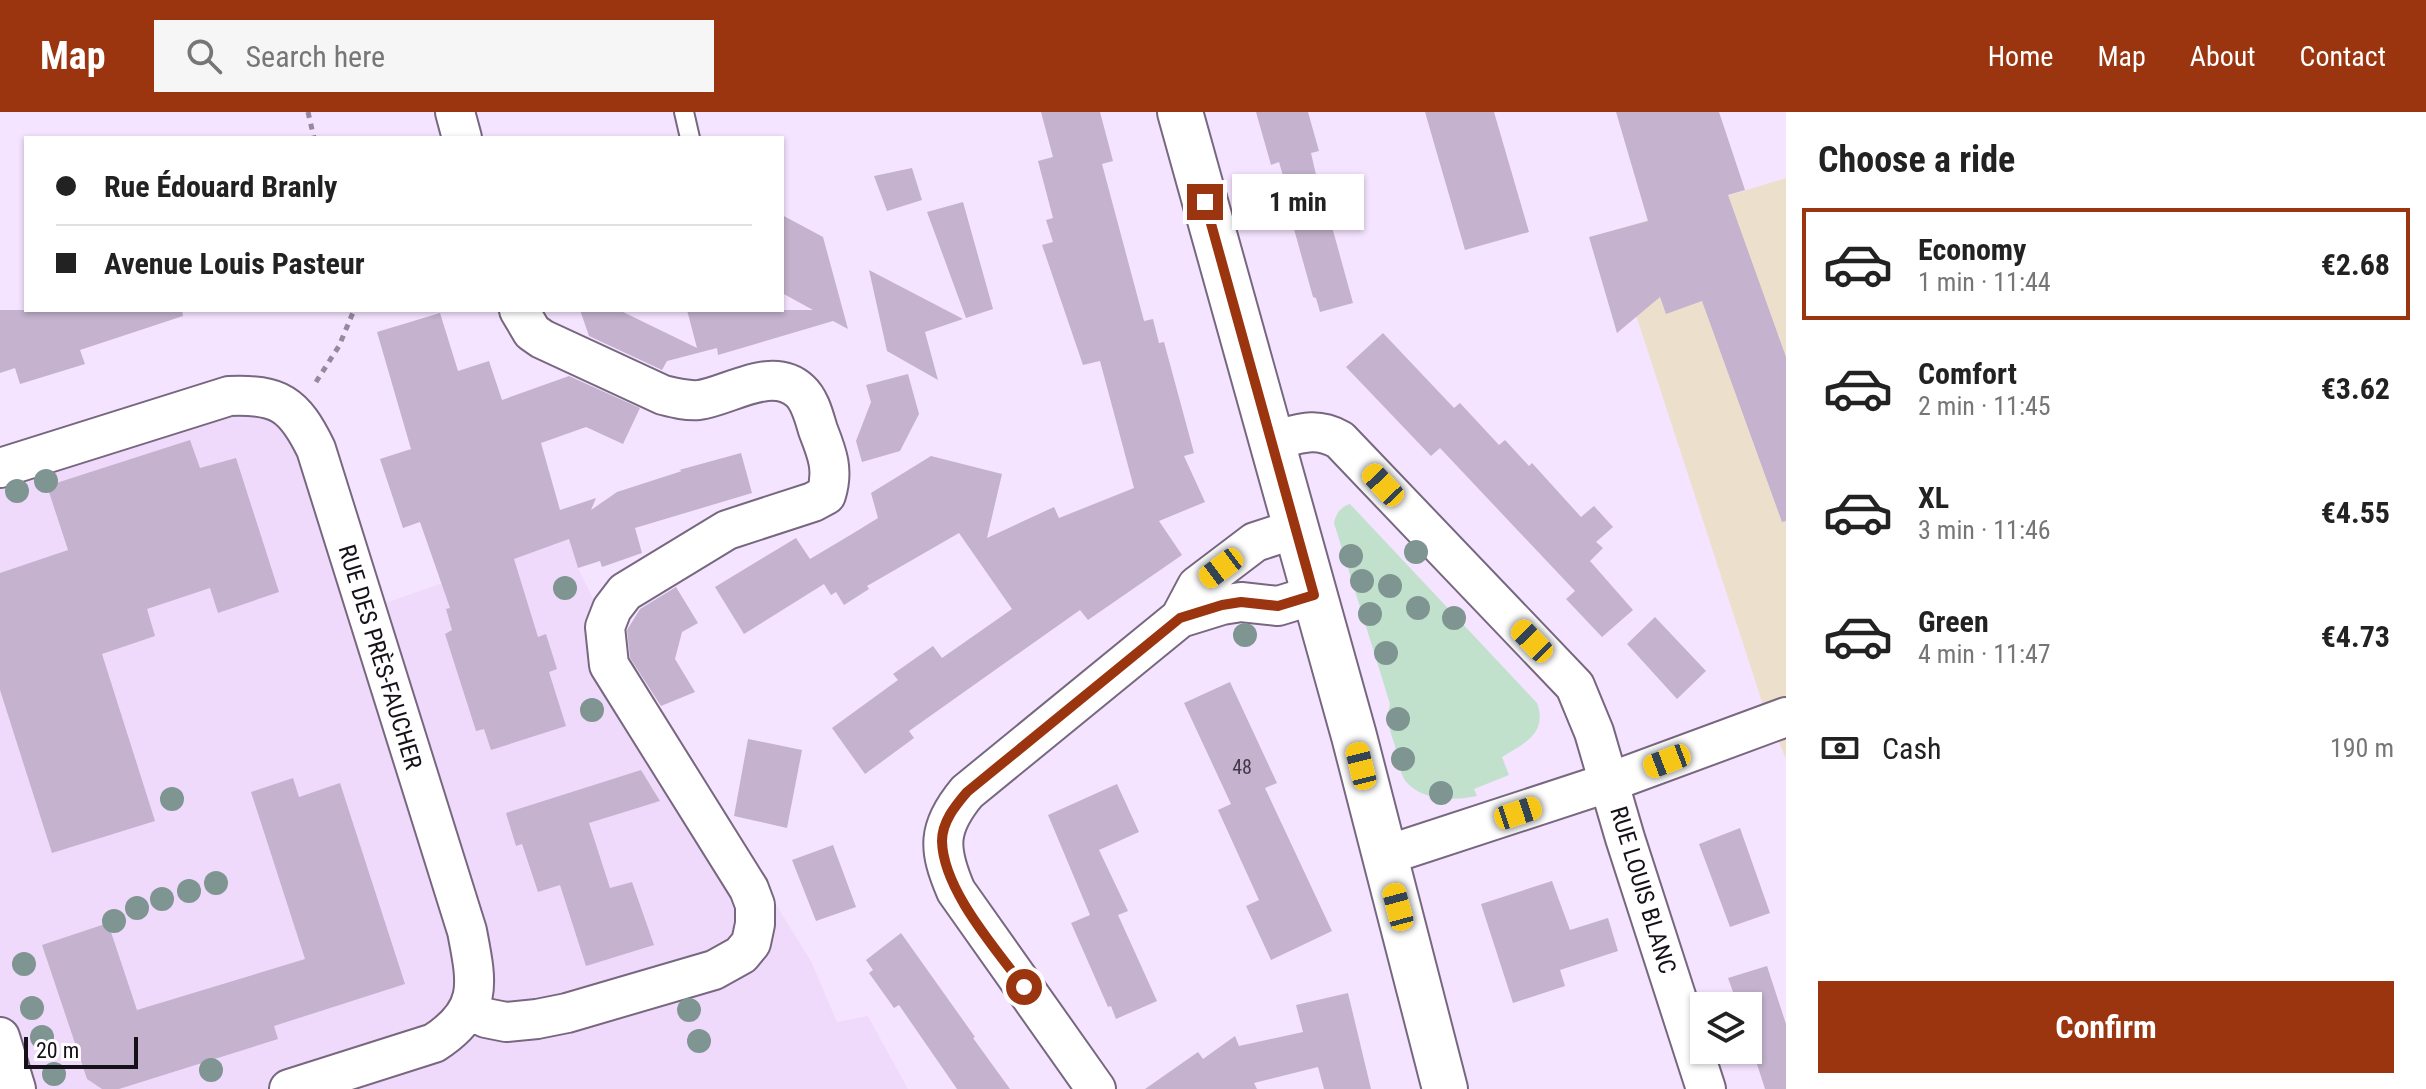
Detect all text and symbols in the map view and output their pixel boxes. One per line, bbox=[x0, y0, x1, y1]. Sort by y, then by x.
search box bbox=[154, 20, 714, 92]
text: Map bbox=[40, 34, 106, 78]
icon: search bbox=[182, 34, 226, 78]
text: Search here bbox=[246, 39, 385, 74]
text: Home bbox=[1988, 40, 2053, 73]
text: Map bbox=[2097, 40, 2146, 73]
text: About bbox=[2190, 40, 2256, 73]
text: Contact bbox=[2300, 40, 2386, 73]
text: Choose a ride bbox=[1818, 139, 2015, 181]
text: Rue Édouard Branly bbox=[104, 169, 337, 204]
callout: 1 min bbox=[1233, 174, 1365, 230]
route end bbox=[1187, 184, 1223, 220]
text: 1 min bbox=[1269, 187, 1327, 217]
icon: car bbox=[1822, 228, 1894, 300]
text: Economy bbox=[1918, 232, 2026, 267]
text: Avenue Louis Pasteur bbox=[104, 246, 365, 281]
text: €2.68 bbox=[2321, 247, 2390, 282]
text: 1 min · 11:44 bbox=[1918, 267, 2051, 297]
icon: car bbox=[1822, 352, 1894, 424]
text: Comfort bbox=[1918, 356, 2017, 391]
text: €3.62 bbox=[2321, 371, 2390, 406]
text: 2 min · 11:45 bbox=[1918, 391, 2051, 421]
car bbox=[1358, 459, 1408, 511]
icon: car bbox=[1822, 476, 1894, 548]
text: XL bbox=[1918, 480, 1949, 515]
text: €4.55 bbox=[2321, 495, 2390, 530]
text: 3 min · 11:46 bbox=[1918, 515, 2051, 545]
street label: RUE DES PRÈS-FAUCHER bbox=[332, 541, 428, 773]
car bbox=[1195, 544, 1247, 592]
icon: car bbox=[1822, 600, 1894, 672]
text: Green bbox=[1918, 604, 1989, 639]
car bbox=[1507, 615, 1557, 667]
text: €4.73 bbox=[2321, 619, 2390, 654]
text: 4 min · 11:47 bbox=[1918, 639, 2051, 669]
icon: cash bbox=[1818, 726, 1862, 770]
text: Cash bbox=[1882, 731, 1942, 766]
text: 190 m bbox=[2330, 733, 2394, 763]
car bbox=[1344, 740, 1378, 792]
car bbox=[1640, 741, 1694, 781]
house number: 48 bbox=[1232, 755, 1252, 779]
car bbox=[1491, 794, 1545, 832]
street label: RUE LOUIS BLANC bbox=[1604, 803, 1682, 977]
car bbox=[1380, 881, 1416, 933]
route start bbox=[1006, 969, 1042, 1005]
button: Confirm bbox=[1818, 981, 2394, 1073]
map controls bbox=[1690, 992, 1762, 1064]
button: layers bbox=[1690, 992, 1762, 1064]
scale bar bbox=[24, 1033, 138, 1069]
text: 20 m bbox=[36, 1038, 79, 1063]

